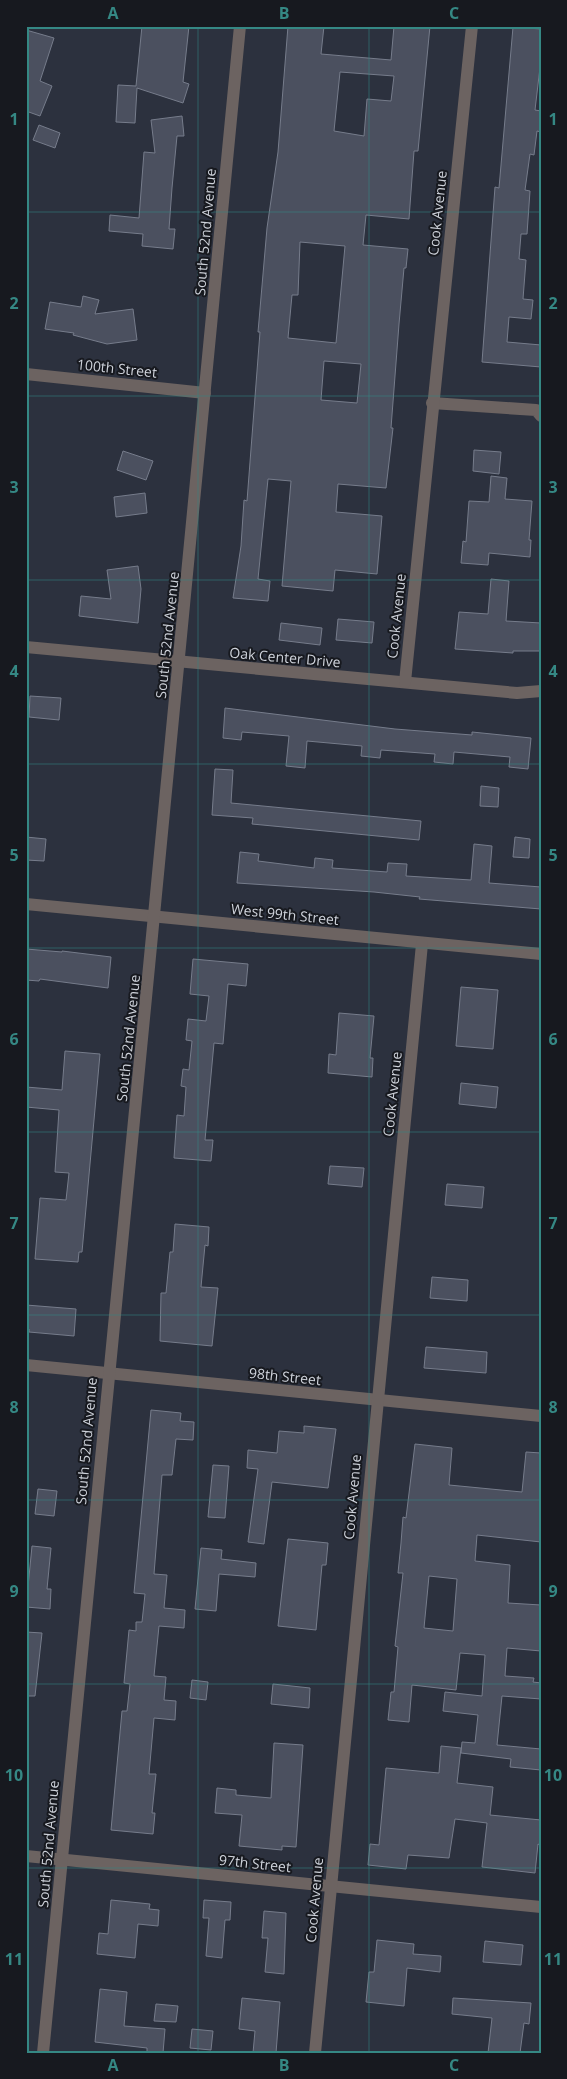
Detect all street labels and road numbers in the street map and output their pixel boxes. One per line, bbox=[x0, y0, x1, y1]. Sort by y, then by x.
street label: South 52nd Avenue bbox=[190, 168, 220, 296]
street label: Cook Avenue bbox=[423, 169, 451, 256]
street label: 100th Street bbox=[76, 354, 158, 382]
street label: South 52nd Avenue bbox=[151, 571, 183, 699]
street label: Cook Avenue bbox=[382, 572, 410, 659]
street label: Oak Center Drive bbox=[229, 643, 341, 671]
street label: West 99th Street bbox=[230, 899, 340, 929]
street label: South 52nd Avenue bbox=[112, 974, 144, 1102]
street label: Cook Avenue bbox=[378, 1050, 406, 1137]
street label: 98th Street bbox=[248, 1363, 322, 1389]
street label: South 52nd Avenue bbox=[71, 1377, 101, 1505]
street label: Cook Avenue bbox=[339, 1454, 365, 1540]
street label: South 52nd Avenue bbox=[33, 1780, 63, 1908]
street label: 97th Street bbox=[218, 1850, 292, 1876]
street label: Cook Avenue bbox=[301, 1857, 327, 1943]

